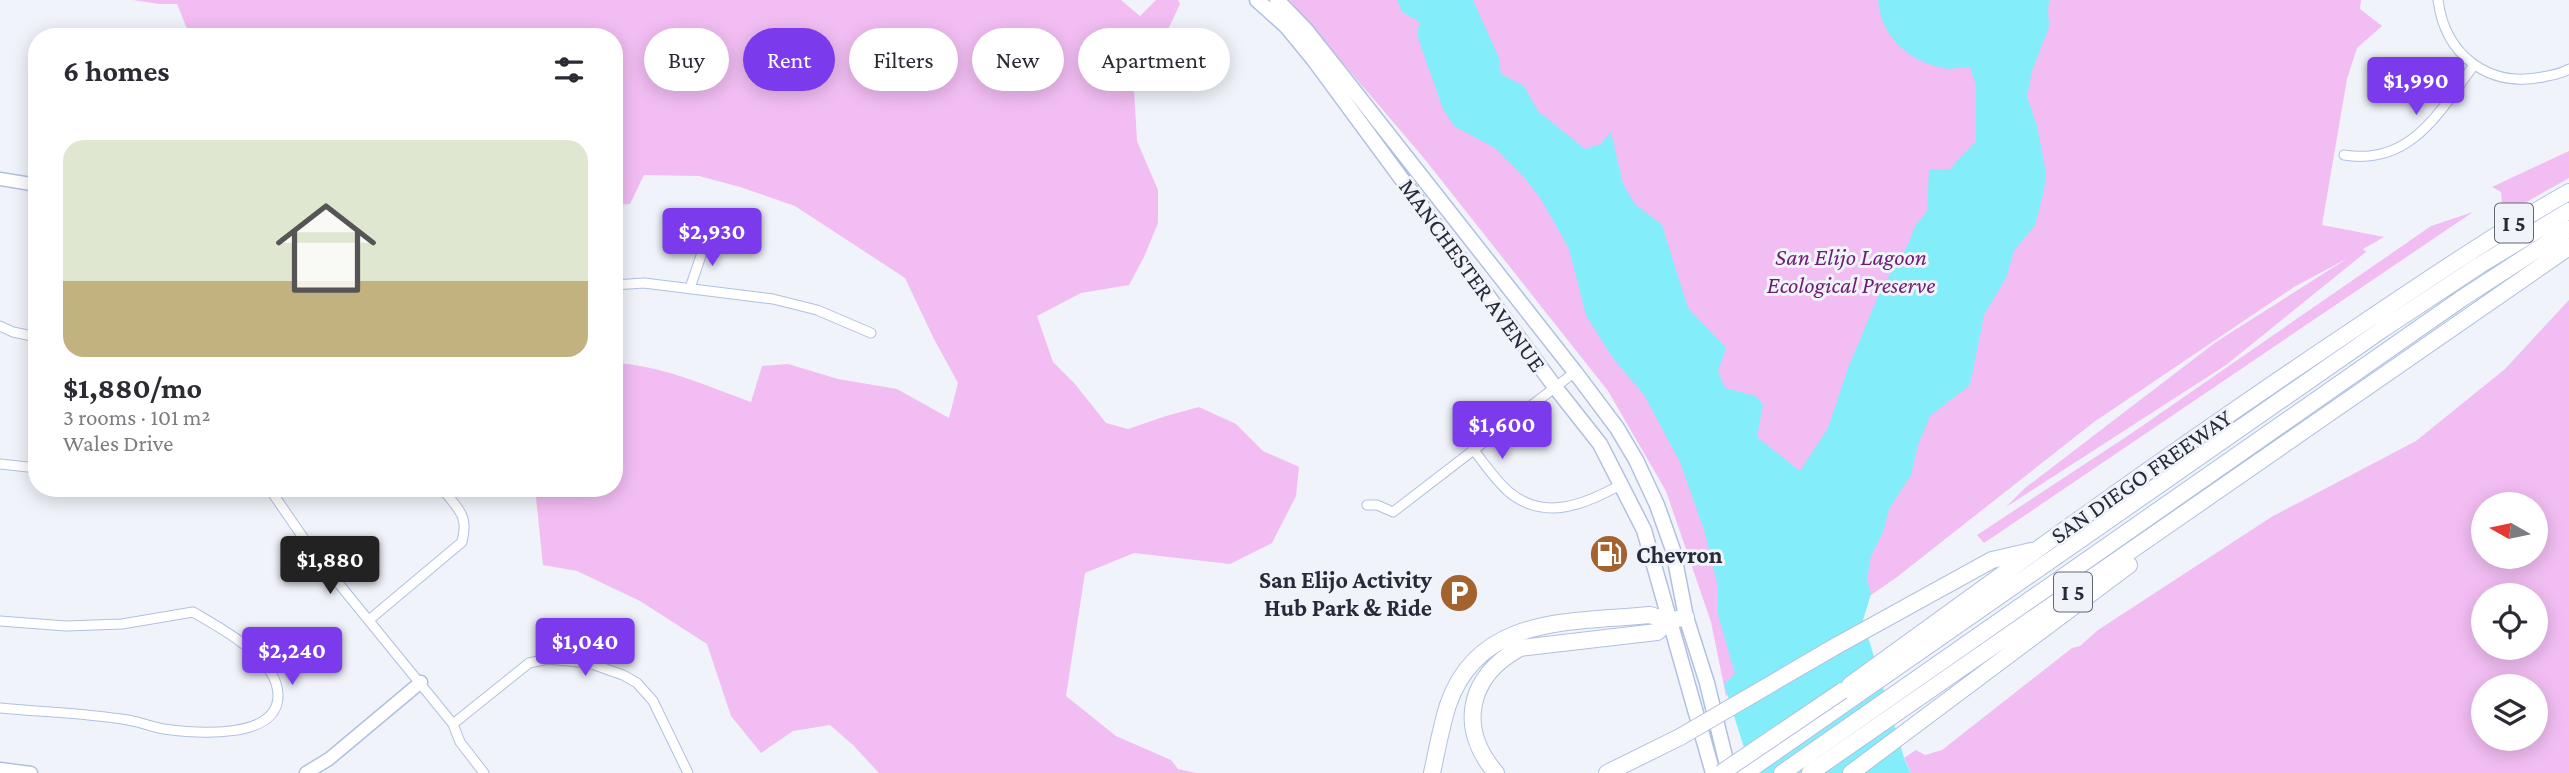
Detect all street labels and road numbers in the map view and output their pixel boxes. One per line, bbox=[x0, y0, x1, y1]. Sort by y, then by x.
street label: MANCHESTER AVENUE bbox=[1394, 173, 1552, 377]
road number: I 5 bbox=[2495, 204, 2533, 243]
street label: SAN DIEGO FREEWAY bbox=[2045, 403, 2237, 549]
road number: I 5 bbox=[2054, 572, 2092, 612]

